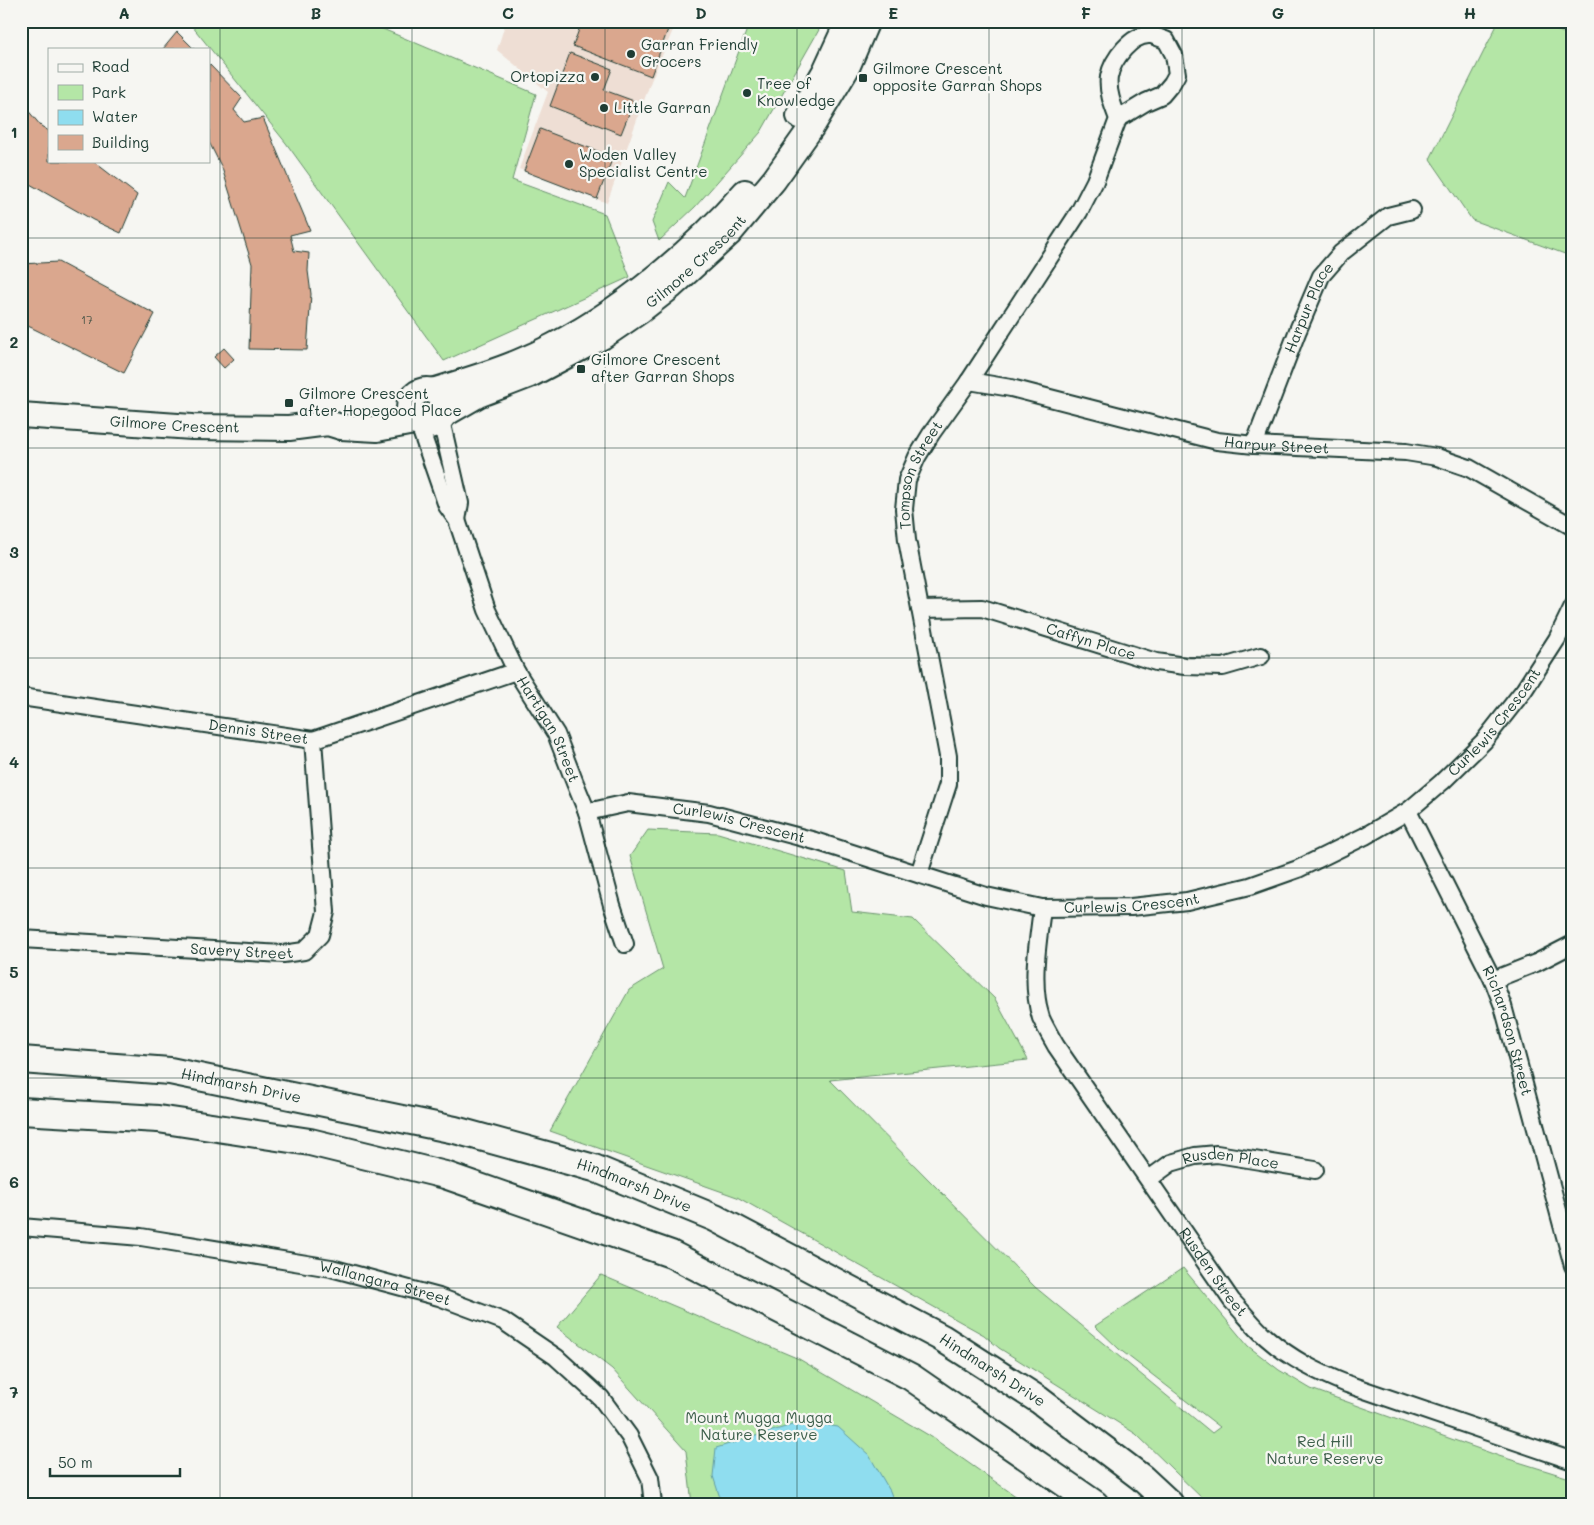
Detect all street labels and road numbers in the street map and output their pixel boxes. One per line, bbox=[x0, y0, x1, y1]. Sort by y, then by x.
street label: Gilmore Crescent bbox=[641, 210, 750, 312]
street label: Harpur Place bbox=[1279, 257, 1338, 356]
street label: Gilmore Crescent bbox=[109, 410, 240, 436]
street label: Tompson Street bbox=[893, 416, 947, 530]
street label: Harpur Street bbox=[1223, 431, 1330, 457]
street label: Caffyn Place bbox=[1044, 617, 1139, 664]
street label: Curlewis Crescent bbox=[1443, 664, 1545, 780]
street label: Hartigan Street bbox=[513, 672, 585, 785]
street label: Dennis Street bbox=[207, 714, 310, 748]
street label: Curlewis Crescent bbox=[672, 798, 808, 847]
street label: Curlewis Crescent bbox=[1064, 887, 1201, 917]
street label: Savery Street bbox=[190, 938, 294, 963]
street label: Richardson Street bbox=[1478, 962, 1538, 1098]
street label: Hindmarsh Drive bbox=[179, 1063, 303, 1107]
street label: Rusden Place bbox=[1179, 1143, 1280, 1173]
street label: Hindmarsh Drive bbox=[575, 1153, 695, 1216]
street label: Rusden Street bbox=[1175, 1223, 1252, 1320]
street label: Wallangara Street bbox=[318, 1255, 454, 1310]
street label: Hindmarsh Drive bbox=[936, 1328, 1050, 1411]

